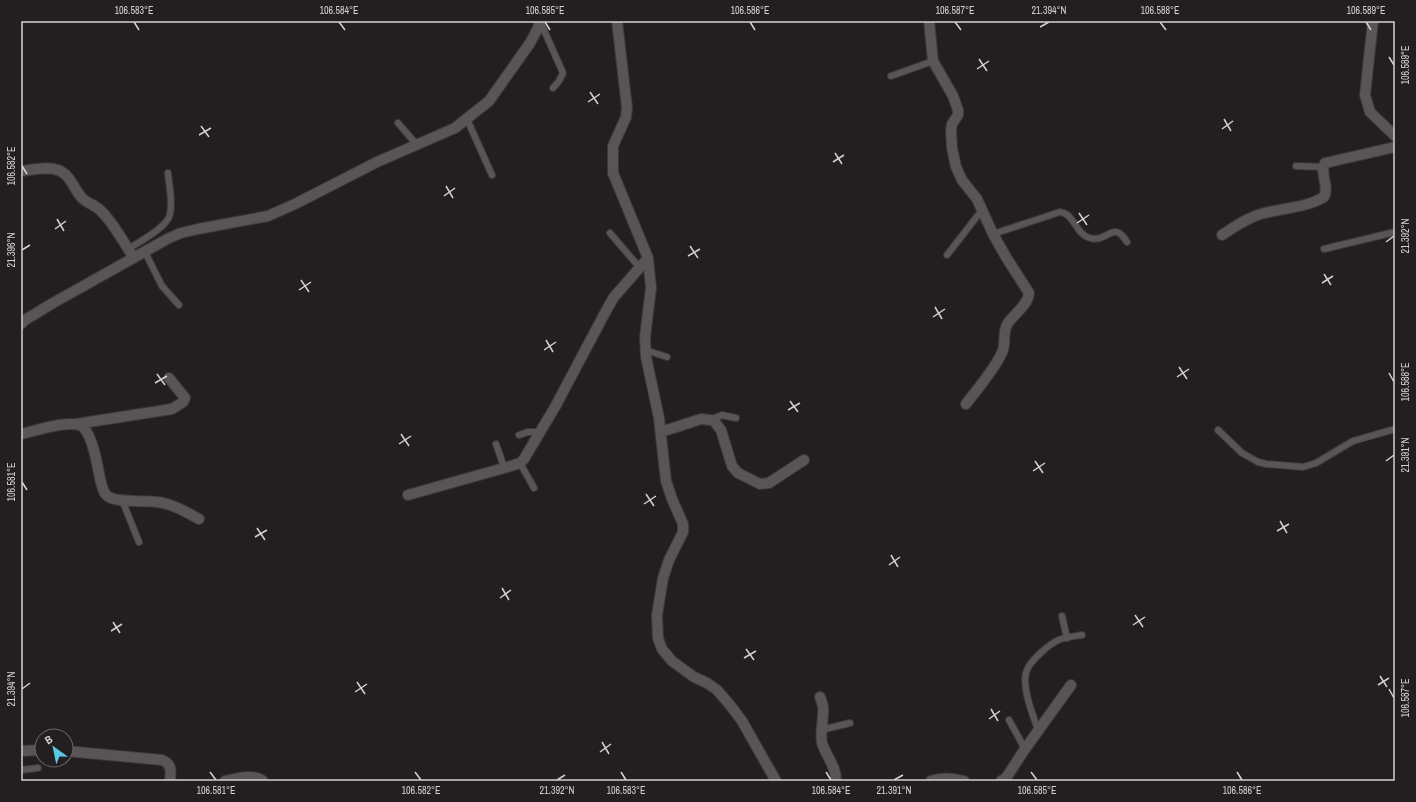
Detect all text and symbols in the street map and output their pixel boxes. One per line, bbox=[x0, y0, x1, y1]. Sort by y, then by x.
text: 106.583°E bbox=[114, 4, 154, 17]
text: 106.584°E bbox=[319, 4, 359, 17]
text: 106.585°E bbox=[525, 4, 565, 17]
text: 106.586°E bbox=[730, 4, 770, 17]
text: 106.587°E bbox=[935, 4, 975, 17]
text: 21.394°N bbox=[1032, 4, 1067, 17]
text: 106.588°E bbox=[1140, 4, 1180, 17]
text: 106.589°E bbox=[1346, 4, 1386, 17]
text: 106.589°E bbox=[1399, 45, 1412, 85]
text: 106.582°E bbox=[5, 146, 18, 186]
text: 21.392°N bbox=[1399, 218, 1412, 254]
text: 21.396°N bbox=[5, 232, 18, 268]
text: 106.588°E bbox=[1399, 362, 1412, 402]
text: 21.391°N bbox=[1399, 437, 1412, 473]
text: 106.581°E bbox=[5, 462, 18, 502]
text: 21.394°N bbox=[5, 671, 18, 707]
text: 106.587°E bbox=[1399, 678, 1412, 718]
north arrow bbox=[34, 728, 74, 768]
text: B bbox=[42, 732, 56, 747]
text: 106.581°E bbox=[196, 784, 236, 797]
text: 106.582°E bbox=[401, 784, 441, 797]
text: 21.392°N bbox=[540, 784, 575, 797]
text: 106.583°E bbox=[606, 784, 646, 797]
text: 106.584°E bbox=[811, 784, 851, 797]
text: 21.391°N bbox=[877, 784, 912, 797]
text: 106.585°E bbox=[1017, 784, 1057, 797]
text: 106.586°E bbox=[1222, 784, 1262, 797]

